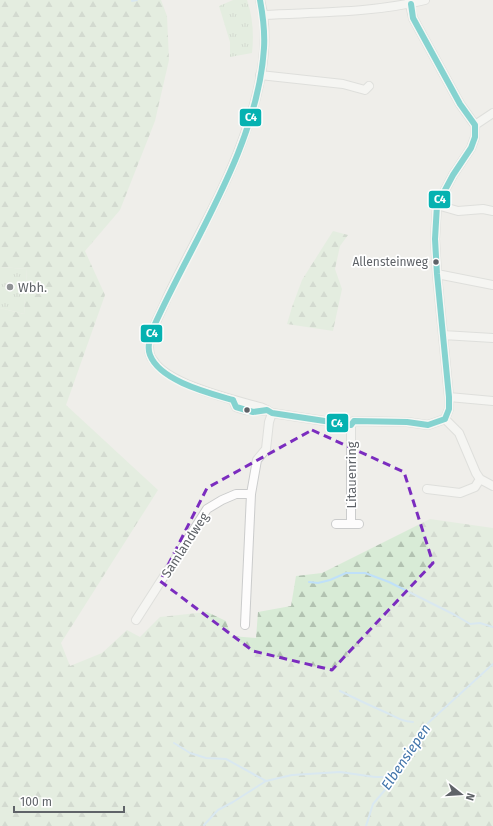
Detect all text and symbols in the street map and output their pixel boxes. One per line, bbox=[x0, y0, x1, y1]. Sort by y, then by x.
line badge: C4 bbox=[239, 108, 262, 127]
text: C4 bbox=[245, 111, 257, 124]
line badge: C4 bbox=[428, 190, 451, 209]
text: C4 bbox=[434, 193, 446, 206]
place label: Allensteinweg bbox=[352, 255, 429, 269]
marker: Allensteinweg bbox=[431, 257, 441, 267]
place label: Wbh. bbox=[18, 280, 47, 295]
marker: Wbh. bbox=[5, 282, 15, 292]
line badge: C4 bbox=[140, 324, 163, 343]
text: C4 bbox=[146, 327, 158, 340]
unlabelled marker bbox=[242, 405, 252, 415]
line badge: C4 bbox=[326, 413, 349, 433]
text: C4 bbox=[331, 417, 343, 430]
street label: Litauenring bbox=[344, 441, 359, 509]
street label: Samlandweg bbox=[158, 509, 212, 580]
water label: Elbensiepen bbox=[378, 721, 434, 793]
north arrow bbox=[441, 774, 481, 814]
scale bar bbox=[14, 788, 124, 814]
text: N bbox=[463, 791, 477, 802]
text: 100 m bbox=[20, 795, 52, 809]

